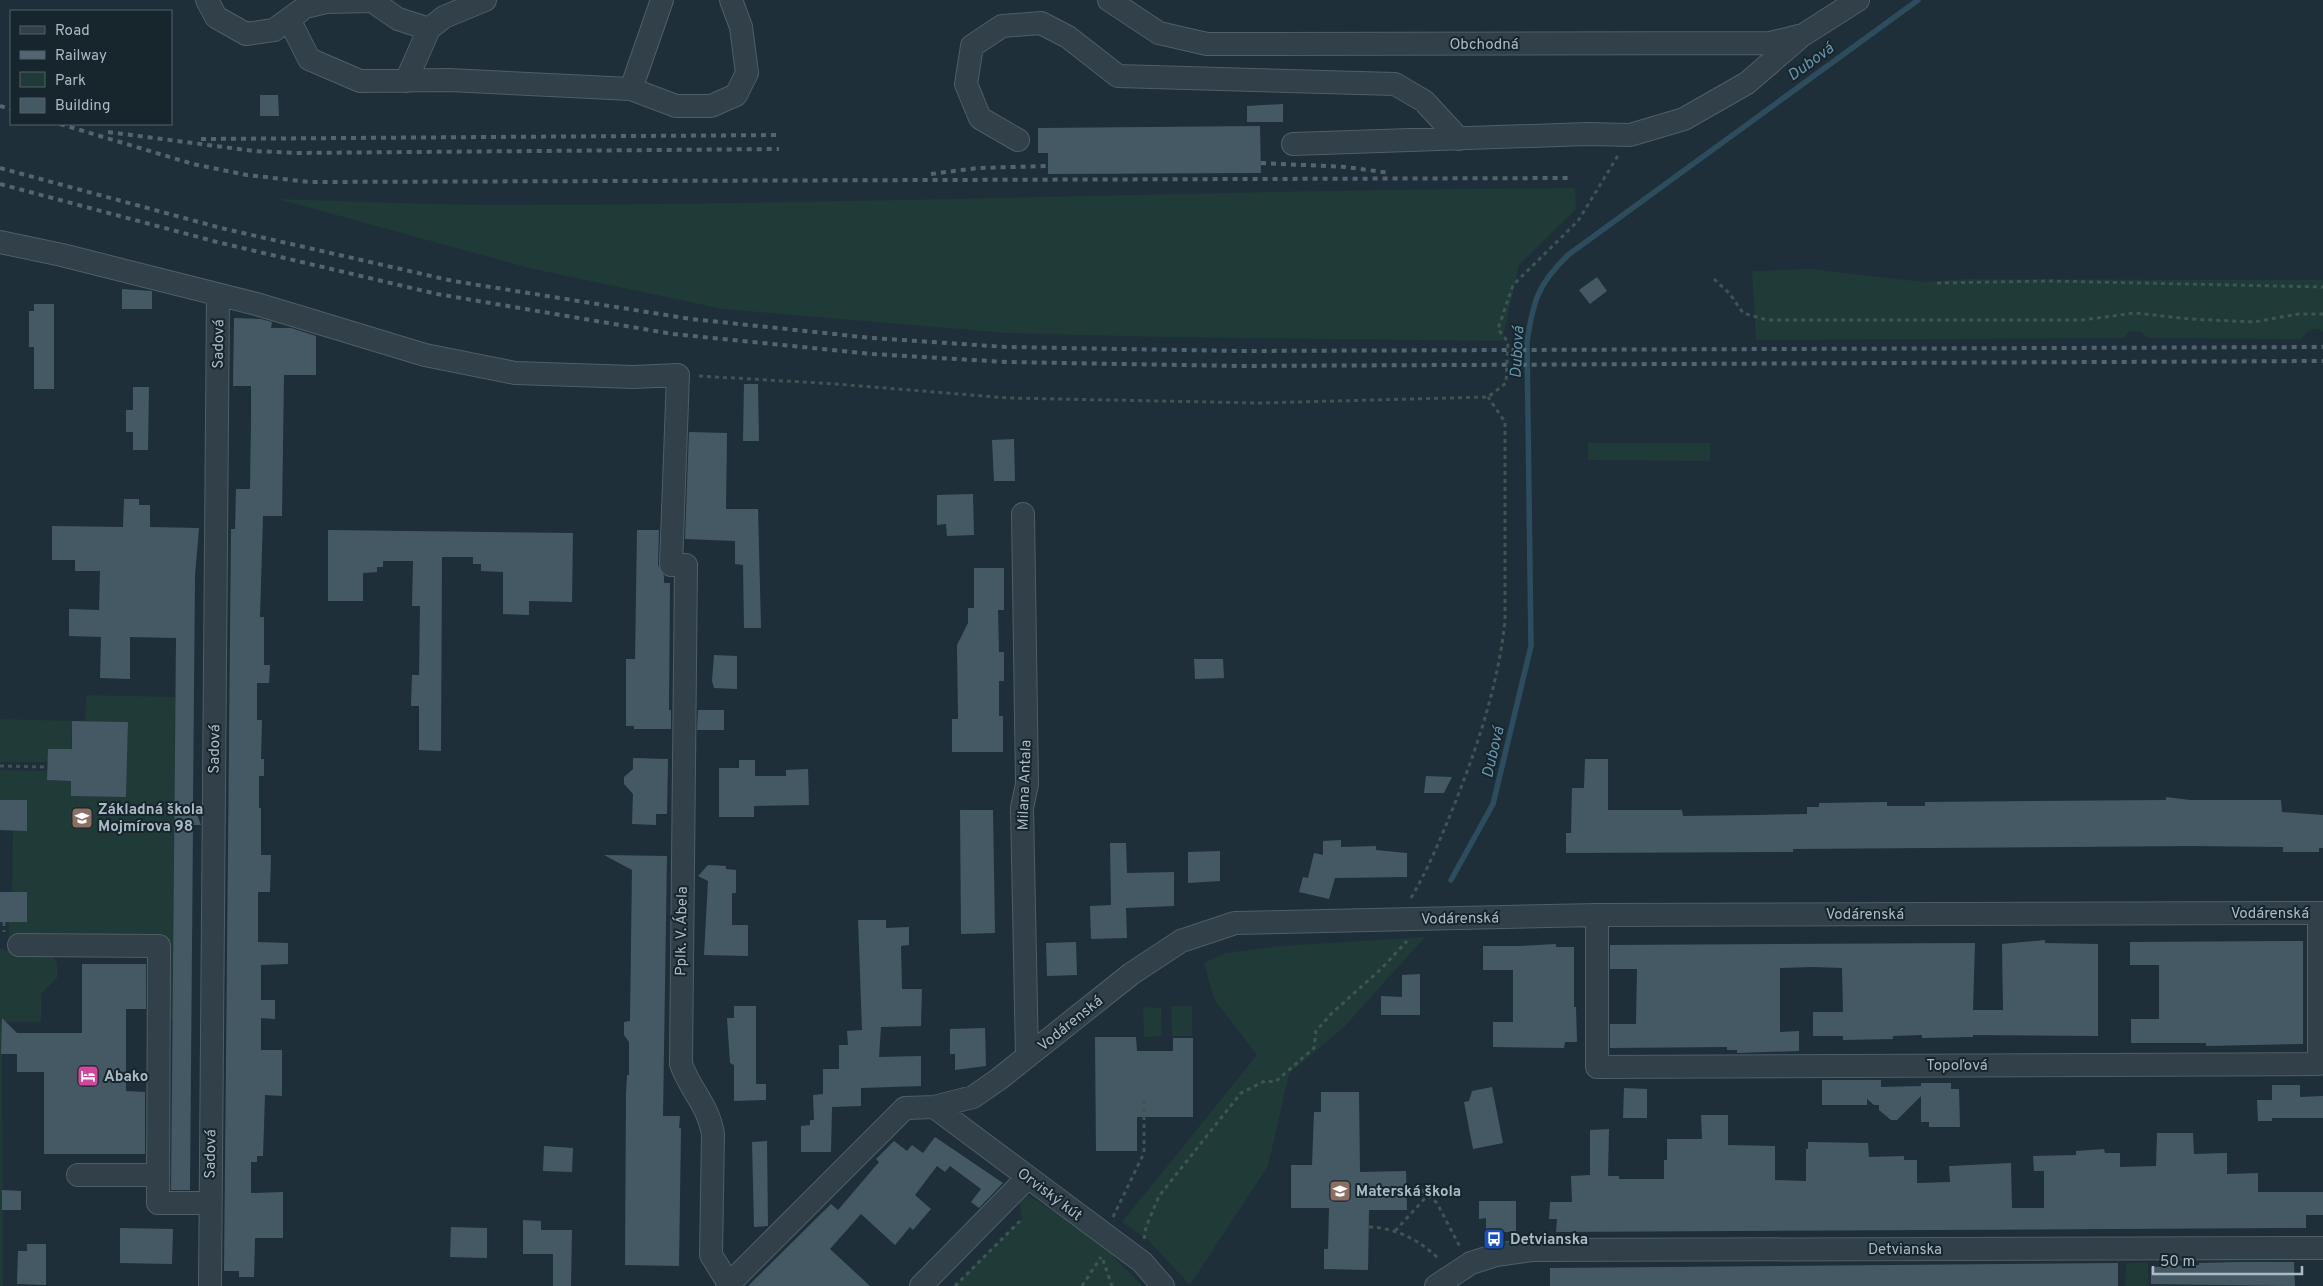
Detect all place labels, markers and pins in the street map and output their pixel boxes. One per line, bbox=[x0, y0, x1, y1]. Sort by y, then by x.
place label: Základná škola Mojmírova 98 bbox=[98, 801, 203, 837]
school or university icon: Základná škola Mojmírova 98 bbox=[70, 806, 94, 830]
hotel icon: Abako bbox=[76, 1064, 100, 1088]
place label: Abako bbox=[104, 1068, 148, 1087]
school or university icon: Materská škola bbox=[1328, 1179, 1352, 1203]
place label: Materská škola bbox=[1356, 1183, 1461, 1202]
bus stop icon: Detvianska bbox=[1482, 1227, 1506, 1251]
place label: Detvianska bbox=[1510, 1231, 1588, 1250]

